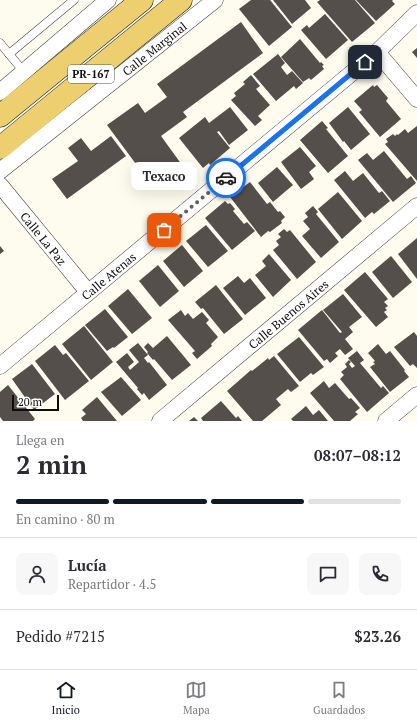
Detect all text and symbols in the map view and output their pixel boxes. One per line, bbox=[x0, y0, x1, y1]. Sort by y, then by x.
street label: Calle Marginal bbox=[119, 18, 190, 78]
pin bbox=[348, 45, 382, 79]
icon: home bbox=[354, 51, 376, 73]
road number: PR-167 bbox=[68, 65, 114, 83]
courier bbox=[206, 158, 246, 198]
callout: Texaco bbox=[131, 162, 197, 190]
text: Texaco bbox=[142, 167, 186, 185]
icon: car bbox=[215, 167, 237, 189]
street label: Calle La Paz bbox=[18, 209, 70, 268]
pin bbox=[147, 213, 181, 247]
icon: bag bbox=[153, 219, 175, 241]
street label: Calle Atenas bbox=[78, 249, 139, 303]
street label: Calle Buenos Aires bbox=[245, 276, 331, 352]
scale bar bbox=[12, 393, 59, 412]
text: 20 m bbox=[18, 395, 42, 409]
text: Llega en bbox=[16, 431, 64, 449]
text: 08:07–08:12 bbox=[314, 445, 401, 465]
text: 2 min bbox=[16, 447, 87, 481]
text: En camino · 80 m bbox=[16, 510, 115, 528]
button: person bbox=[16, 553, 58, 595]
button: chat bbox=[307, 553, 349, 595]
button: phone bbox=[359, 553, 401, 595]
text: Lucía bbox=[68, 555, 107, 575]
text: Repartidor · 4.5 bbox=[68, 575, 157, 593]
text: Pedido #7215 bbox=[16, 626, 105, 646]
text: $23.26 bbox=[354, 626, 401, 646]
tab: Inicio bbox=[52, 679, 80, 717]
tab: Mapa bbox=[183, 679, 210, 717]
tab: Guardados bbox=[313, 679, 365, 717]

